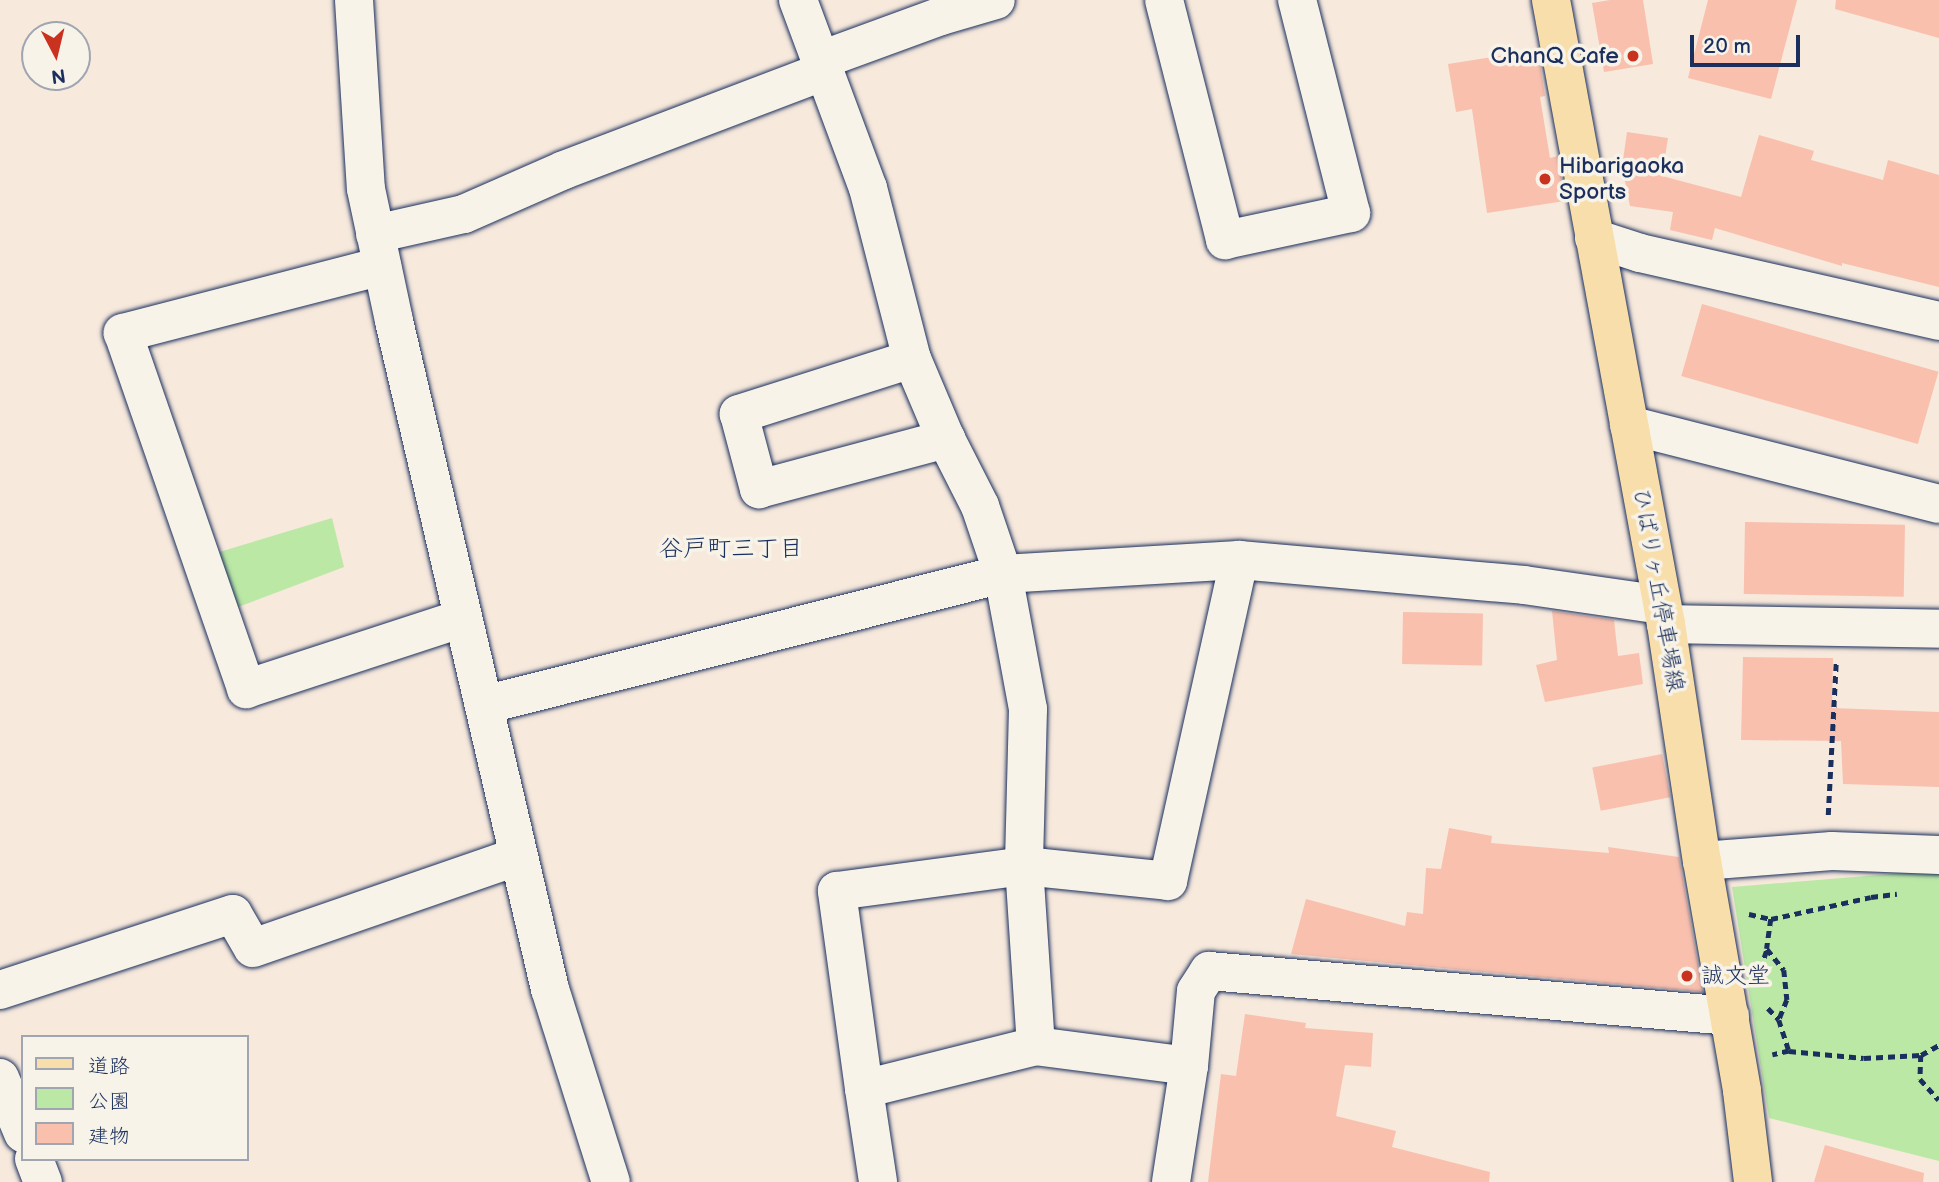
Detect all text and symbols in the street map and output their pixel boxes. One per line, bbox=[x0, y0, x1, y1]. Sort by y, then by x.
north arrow bbox=[21, 21, 91, 91]
scale bar bbox=[1694, 21, 1804, 65]
text: 20 m bbox=[1703, 34, 1751, 59]
place label: ChanQ Cafe bbox=[1491, 42, 1619, 70]
marker: ChanQ Cafe bbox=[1625, 48, 1641, 64]
text: N bbox=[50, 63, 67, 88]
place label: Hibarigaoka Sports bbox=[1559, 152, 1684, 206]
marker: Hibarigaoka Sports bbox=[1537, 171, 1553, 187]
street label: ひばりヶ丘停車場線 bbox=[1626, 486, 1690, 694]
district label: 谷戸町三丁目 bbox=[659, 535, 803, 563]
place label: 誠文堂 bbox=[1701, 962, 1770, 990]
marker: 誠文堂 bbox=[1679, 968, 1695, 984]
legend bbox=[21, 1035, 248, 1161]
text: 道路 bbox=[88, 1054, 130, 1079]
text: 公園 bbox=[88, 1089, 130, 1114]
text: 建物 bbox=[88, 1124, 130, 1149]

